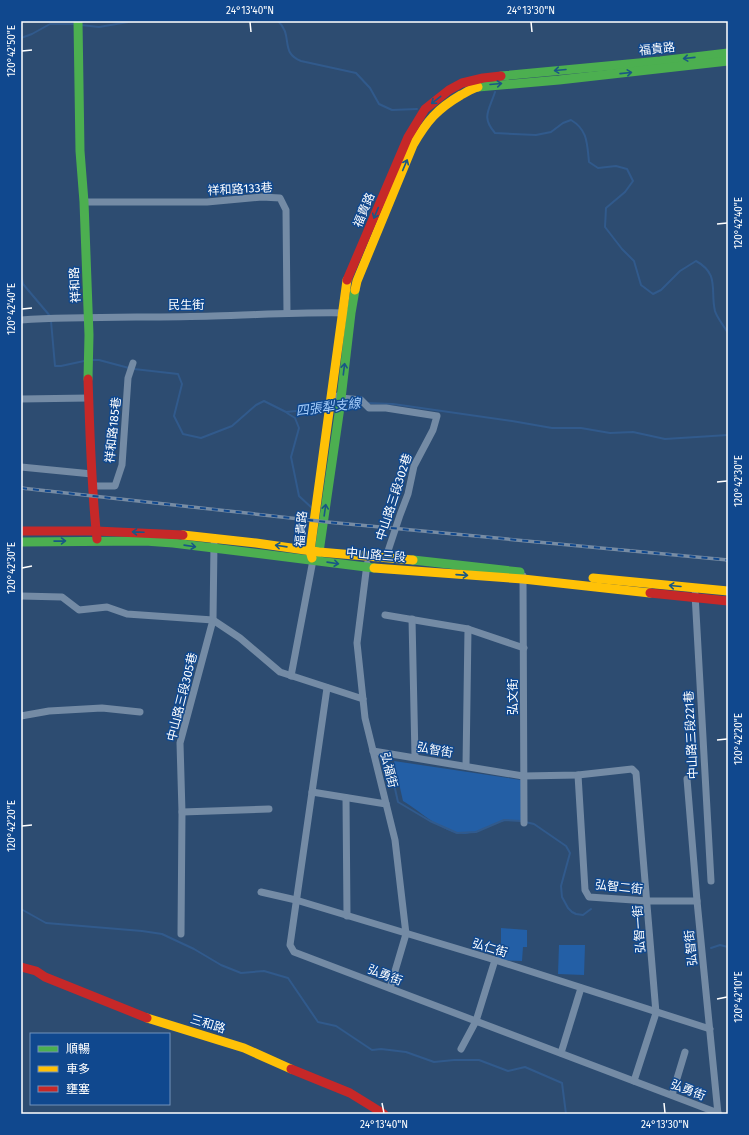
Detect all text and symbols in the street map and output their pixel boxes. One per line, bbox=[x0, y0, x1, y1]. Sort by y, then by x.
text: 24°13'40"N bbox=[226, 5, 274, 17]
text: 24°13'30"N bbox=[507, 5, 555, 17]
text: 120°42'50"E bbox=[6, 25, 18, 77]
street label: 福貴路 bbox=[638, 40, 676, 58]
one-way arrow bbox=[683, 54, 696, 62]
one-way arrow bbox=[554, 67, 567, 74]
one-way arrow bbox=[619, 69, 632, 76]
one-way arrow bbox=[489, 81, 502, 88]
one-way arrow bbox=[431, 96, 442, 105]
one-way arrow bbox=[401, 160, 409, 172]
street label: 祥和路133巷 bbox=[207, 180, 273, 198]
street label: 福貴路 bbox=[351, 191, 377, 229]
text: 120°42'40"E bbox=[733, 197, 745, 249]
one-way arrow bbox=[371, 207, 379, 219]
street label: 祥和路 bbox=[67, 267, 83, 303]
text: 120°42'40"E bbox=[6, 283, 18, 335]
street label: 民生街 bbox=[168, 298, 204, 312]
one-way arrow bbox=[341, 363, 348, 376]
water label: 四張犁支線 bbox=[295, 395, 363, 418]
street label: 祥和路185巷 bbox=[103, 397, 123, 463]
street label: 中山路三段302巷 bbox=[373, 452, 415, 542]
text: 120°42'30"E bbox=[733, 455, 745, 507]
one-way arrow bbox=[321, 504, 329, 517]
street label: 福貴路 bbox=[292, 510, 310, 548]
one-way arrow bbox=[132, 529, 145, 536]
one-way arrow bbox=[53, 538, 66, 545]
text: 120°42'30"E bbox=[6, 542, 18, 594]
one-way arrow bbox=[183, 542, 196, 550]
one-way arrow bbox=[275, 542, 288, 550]
street label: 中山路三段 bbox=[345, 545, 407, 565]
one-way arrow bbox=[326, 559, 339, 567]
one-way arrow bbox=[455, 571, 468, 578]
one-way arrow bbox=[669, 582, 682, 590]
street label: 中山路三段305巷 bbox=[164, 651, 200, 743]
street label: 弘文街 bbox=[506, 679, 520, 715]
street label: 中山路三段221巷 bbox=[682, 690, 700, 780]
text: 120°42'20"E bbox=[733, 713, 745, 765]
street label: 弘智街 bbox=[416, 740, 454, 760]
street label: 弘福街 bbox=[378, 751, 400, 789]
text: 120°42'20"E bbox=[6, 800, 18, 852]
street label: 弘智二街 bbox=[594, 878, 644, 896]
street label: 弘智一街 bbox=[630, 905, 648, 953]
street label: 弘智街 bbox=[682, 929, 700, 967]
street label: 弘仁街 bbox=[471, 936, 509, 960]
street label: 弘勇街 bbox=[366, 962, 404, 988]
text: 120°42'10"E bbox=[733, 971, 745, 1023]
street label: 三和路 bbox=[189, 1012, 227, 1036]
legend bbox=[30, 1033, 170, 1105]
text: 順暢 bbox=[66, 1042, 90, 1056]
text: 車多 bbox=[66, 1062, 90, 1076]
street label: 弘勇街 bbox=[669, 1077, 707, 1103]
text: 壅塞 bbox=[66, 1082, 90, 1096]
text: 24°13'40"N bbox=[360, 1119, 408, 1131]
text: 24°13'30"N bbox=[641, 1119, 689, 1131]

